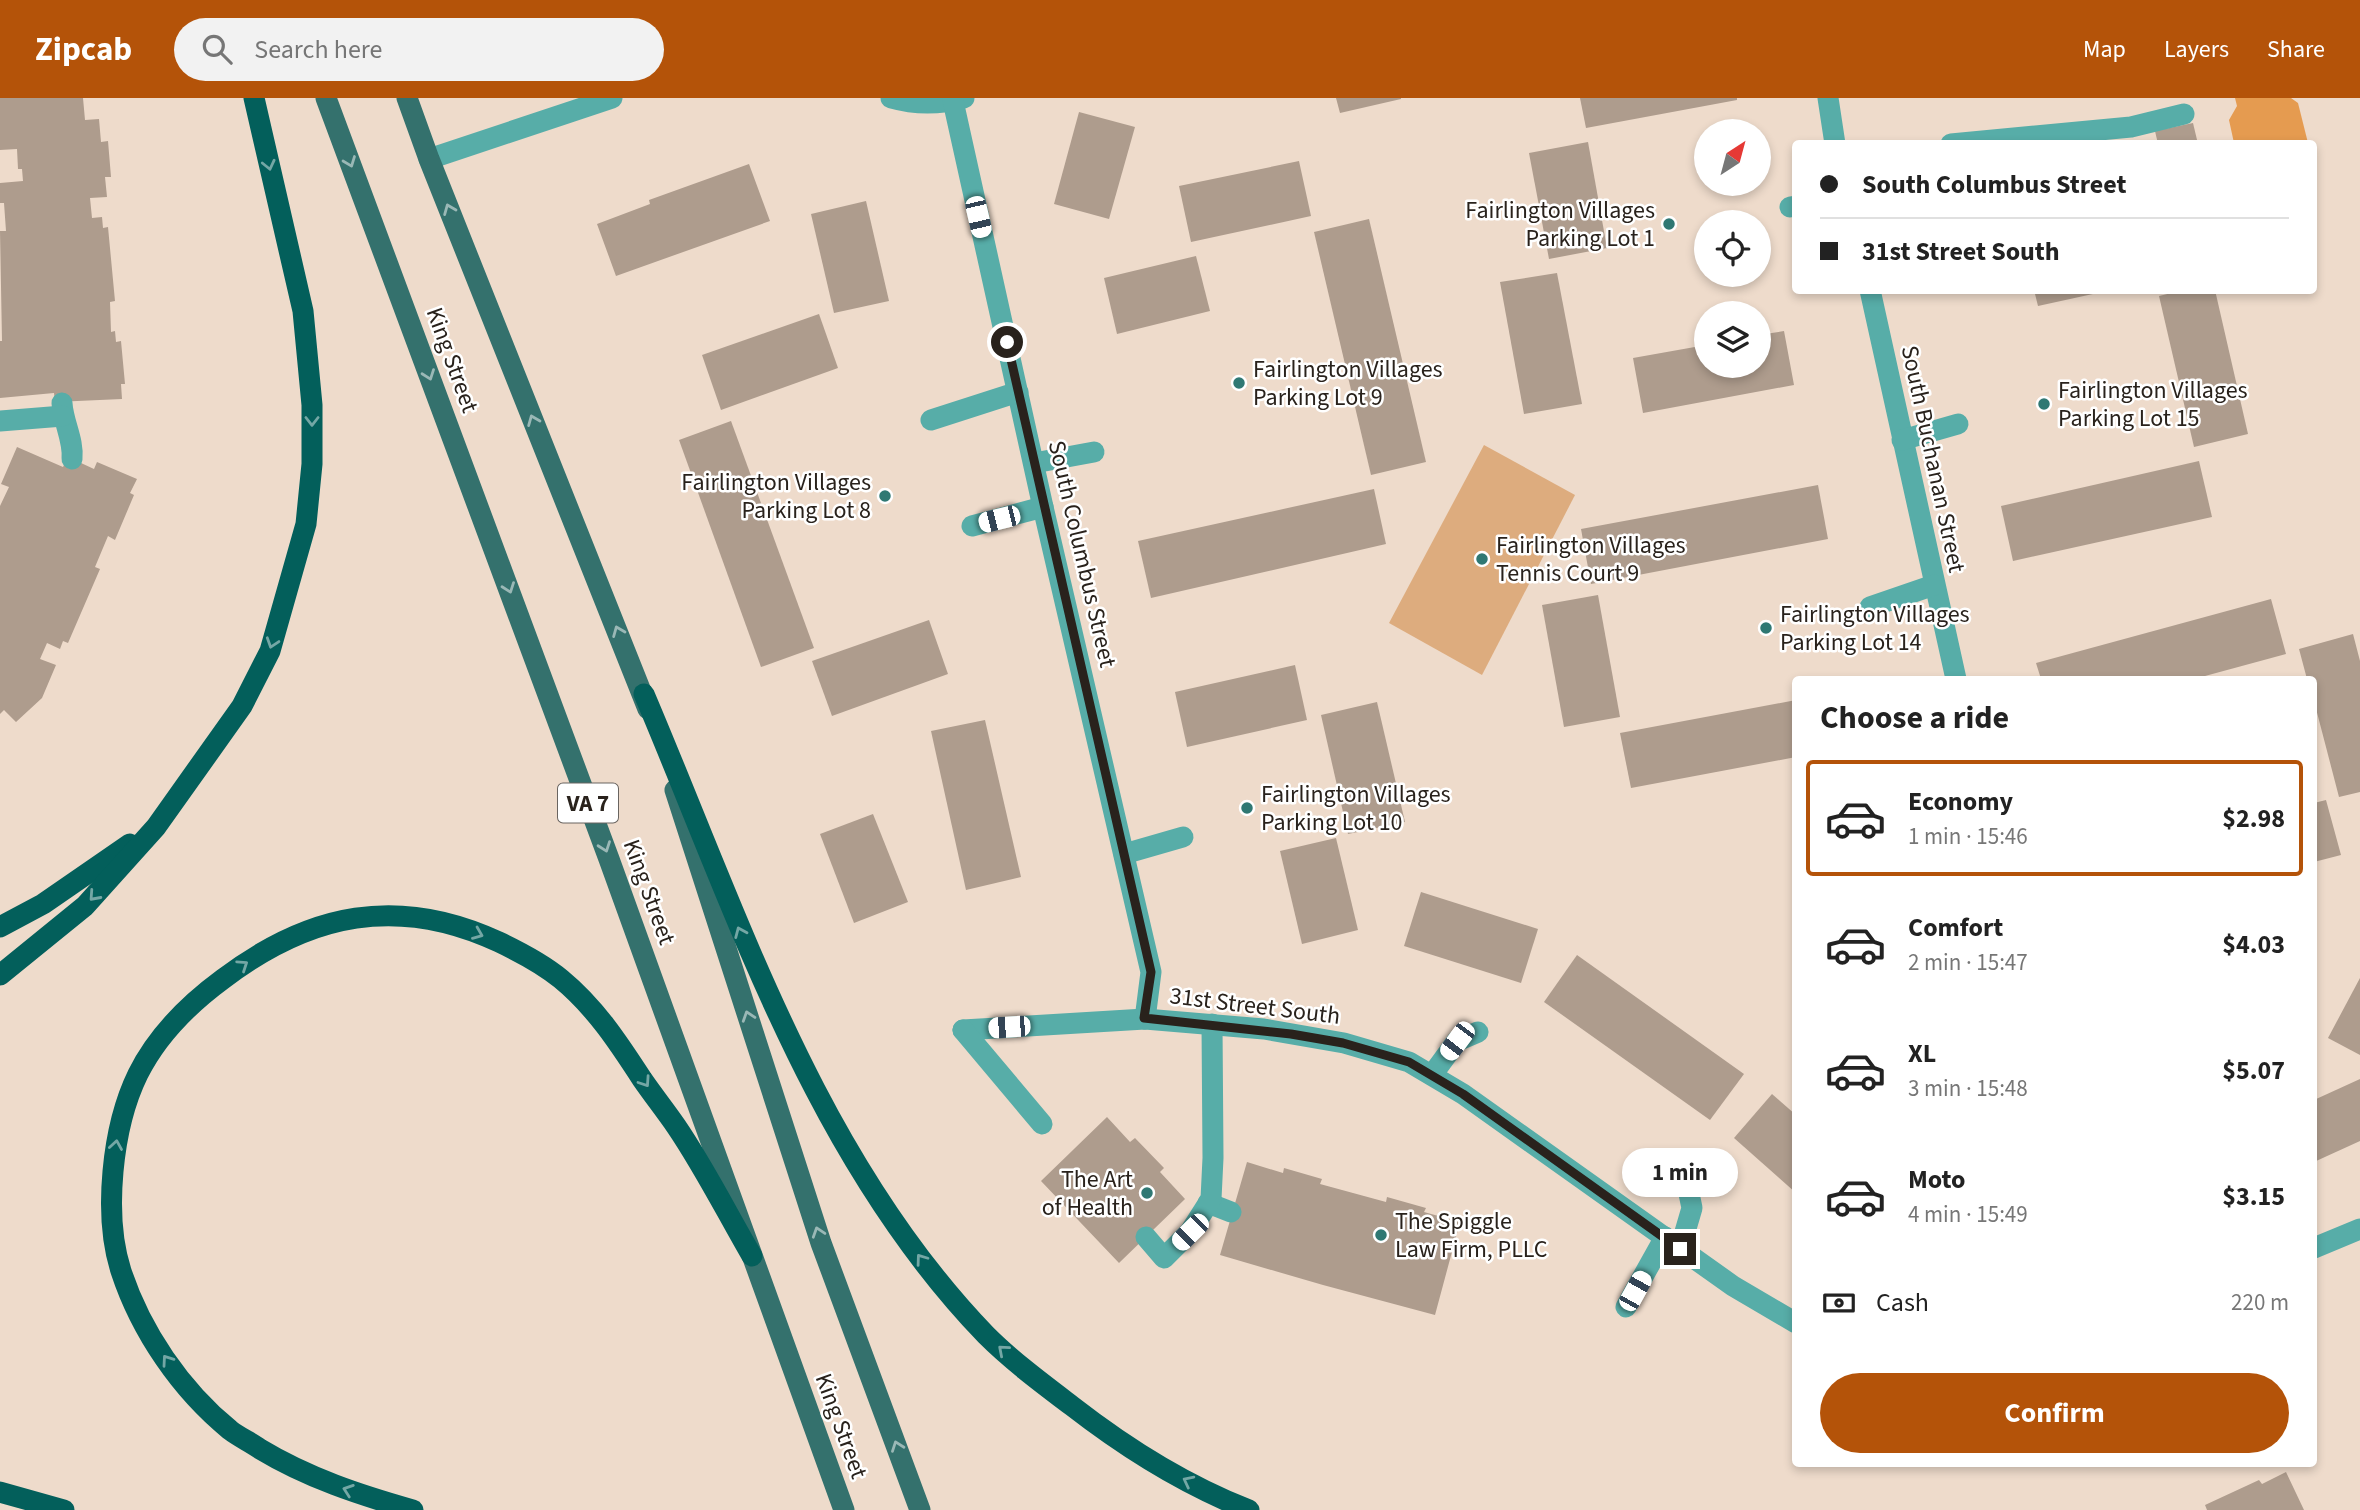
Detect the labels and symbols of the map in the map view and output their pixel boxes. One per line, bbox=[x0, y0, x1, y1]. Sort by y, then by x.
north arrow bbox=[1694, 119, 1771, 196]
one-way arrow bbox=[342, 155, 356, 167]
one-way arrow bbox=[261, 158, 276, 170]
place label: Fairlington Villages Parking Lot 1 bbox=[1465, 193, 1655, 256]
car bbox=[964, 194, 993, 240]
one-way arrow bbox=[443, 203, 457, 215]
marker: Fairlington Villages Parking Lot 1 bbox=[1661, 216, 1677, 232]
street label: King Street bbox=[417, 302, 487, 418]
route start bbox=[991, 326, 1023, 358]
street label: South Buchanan Street bbox=[1892, 342, 1974, 576]
place label: Fairlington Villages Parking Lot 9 bbox=[1253, 352, 1443, 415]
one-way arrow bbox=[421, 368, 435, 380]
place label: Fairlington Villages Parking Lot 15 bbox=[2058, 373, 2248, 436]
marker: Fairlington Villages Parking Lot 9 bbox=[1231, 375, 1247, 391]
marker: Fairlington Villages Parking Lot 15 bbox=[2036, 396, 2052, 412]
one-way arrow bbox=[528, 414, 542, 426]
one-way arrow bbox=[304, 416, 320, 427]
street label: South Columbus Street bbox=[1039, 437, 1125, 671]
place label: Fairlington Villages Parking Lot 8 bbox=[681, 465, 871, 528]
marker: Fairlington Villages Parking Lot 8 bbox=[877, 488, 893, 504]
car bbox=[977, 504, 1022, 534]
place label: Fairlington Villages Tennis Court 9 bbox=[1496, 528, 1686, 591]
marker: Fairlington Villages Tennis Court 9 bbox=[1474, 551, 1490, 567]
one-way arrow bbox=[500, 582, 514, 594]
place label: Fairlington Villages Parking Lot 14 bbox=[1780, 597, 1970, 660]
marker: Fairlington Villages Parking Lot 14 bbox=[1758, 620, 1774, 636]
one-way arrow bbox=[613, 625, 627, 637]
one-way arrow bbox=[266, 637, 280, 649]
place label: Fairlington Villages Parking Lot 10 bbox=[1261, 777, 1451, 840]
road number: VA 7 bbox=[558, 783, 618, 822]
marker: Fairlington Villages Parking Lot 10 bbox=[1239, 800, 1255, 816]
street label: King Street bbox=[614, 834, 684, 950]
one-way arrow bbox=[597, 841, 611, 853]
one-way arrow bbox=[89, 888, 102, 901]
one-way arrow bbox=[472, 925, 484, 939]
one-way arrow bbox=[735, 927, 749, 939]
one-way arrow bbox=[235, 960, 248, 973]
street label: 31st Street South bbox=[1168, 978, 1342, 1034]
one-way arrow bbox=[742, 1010, 756, 1023]
car bbox=[988, 1015, 1031, 1039]
car bbox=[1436, 1018, 1479, 1064]
one-way arrow bbox=[636, 1074, 649, 1087]
one-way arrow bbox=[108, 1139, 123, 1151]
callout: 1 min bbox=[1622, 1148, 1738, 1196]
place label: The Art of Health bbox=[1042, 1162, 1133, 1225]
marker: The Art of Health bbox=[1139, 1185, 1155, 1201]
place label: The Spiggle Law Firm, PLLC bbox=[1395, 1204, 1548, 1267]
car bbox=[1168, 1210, 1213, 1254]
one-way arrow bbox=[812, 1227, 826, 1239]
marker: The Spiggle Law Firm, PLLC bbox=[1373, 1227, 1389, 1243]
route end bbox=[1664, 1233, 1696, 1265]
one-way arrow bbox=[917, 1254, 929, 1267]
car bbox=[1616, 1268, 1655, 1314]
one-way arrow bbox=[998, 1346, 1011, 1358]
one-way arrow bbox=[163, 1355, 175, 1368]
street label: King Street bbox=[806, 1368, 876, 1484]
one-way arrow bbox=[891, 1440, 905, 1452]
one-way arrow bbox=[1182, 1476, 1195, 1490]
one-way arrow bbox=[343, 1484, 355, 1498]

